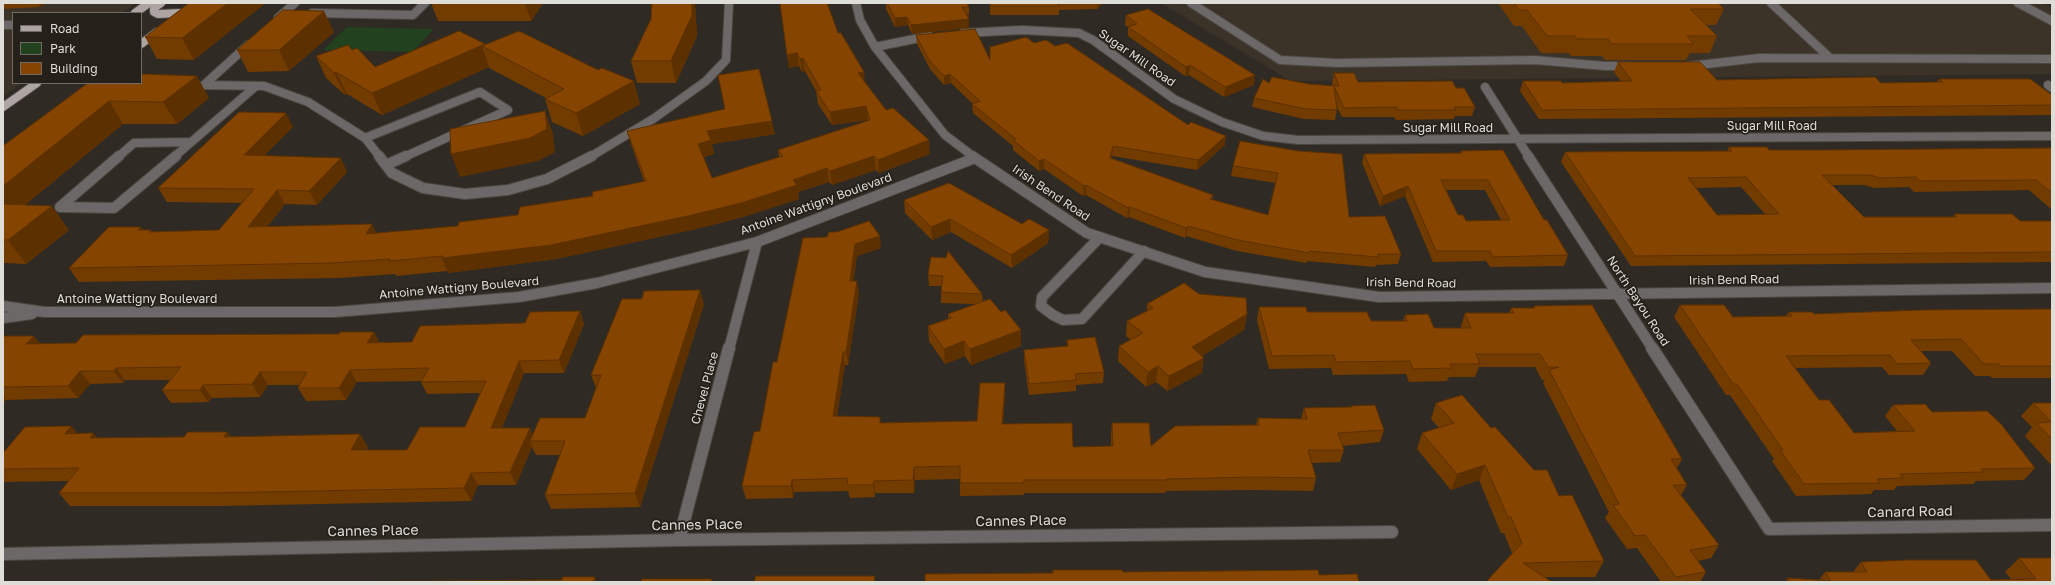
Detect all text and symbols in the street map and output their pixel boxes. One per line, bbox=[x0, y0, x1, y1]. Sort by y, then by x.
legend bbox=[12, 12, 142, 84]
text: Road bbox=[50, 21, 79, 36]
street label: Sugar Mill Road bbox=[1096, 26, 1178, 90]
text: Park bbox=[50, 41, 76, 56]
text: Building bbox=[50, 61, 98, 76]
street label: Sugar Mill Road bbox=[1727, 119, 1817, 133]
street label: Sugar Mill Road bbox=[1403, 121, 1493, 135]
street label: Irish Bend Road bbox=[1009, 162, 1093, 224]
street label: Antoine Wattigny Boulevard bbox=[738, 170, 894, 238]
street label: North Bayou Road bbox=[1604, 253, 1672, 349]
street label: Irish Bend Road bbox=[1689, 272, 1779, 288]
street label: Antoine Wattigny Boulevard bbox=[378, 274, 540, 302]
street label: Irish Bend Road bbox=[1366, 275, 1456, 291]
street label: Antoine Wattigny Boulevard bbox=[57, 292, 217, 306]
street label: Chevel Place bbox=[688, 350, 722, 426]
street label: Canard Road bbox=[1867, 503, 1953, 521]
street label: Cannes Place bbox=[975, 512, 1067, 530]
street label: Cannes Place bbox=[651, 516, 743, 534]
street label: Cannes Place bbox=[327, 522, 419, 540]

